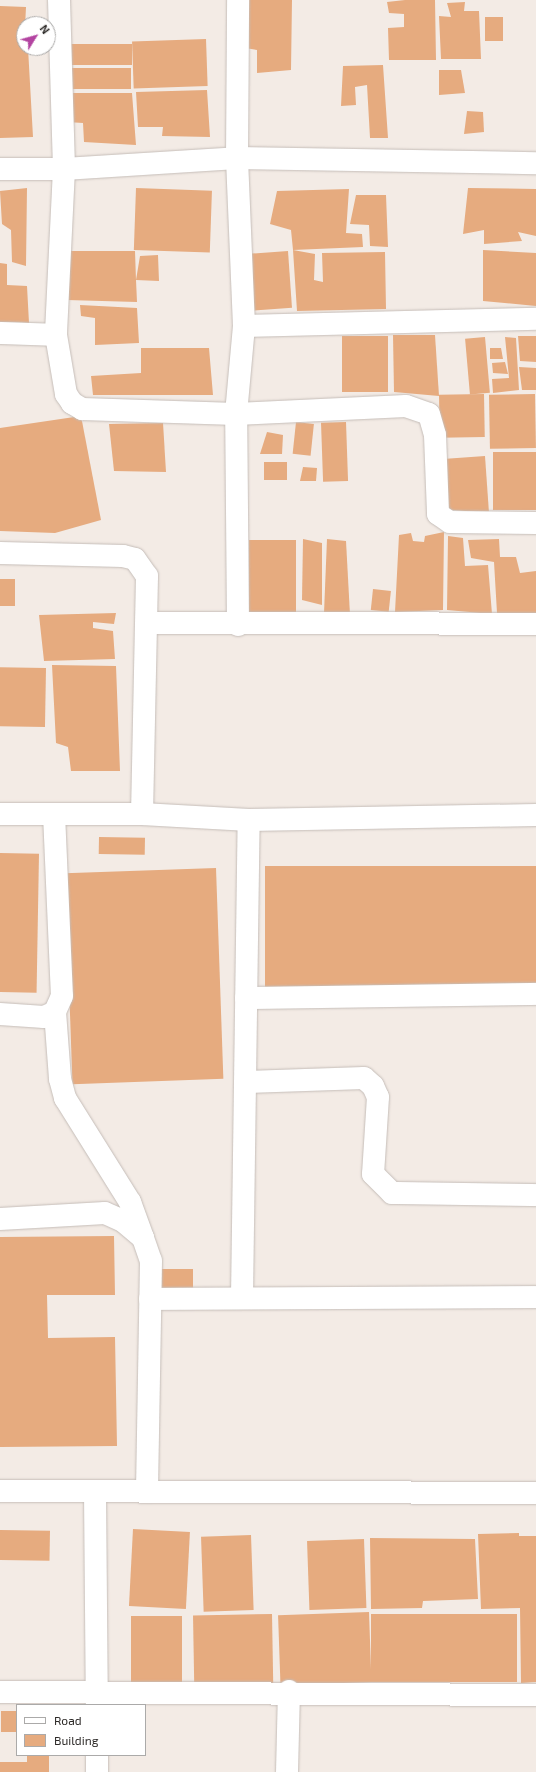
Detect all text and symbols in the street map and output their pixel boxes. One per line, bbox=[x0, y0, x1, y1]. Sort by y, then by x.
north arrow bbox=[16, 16, 56, 56]
text: N bbox=[38, 22, 53, 36]
legend bbox=[16, 1704, 146, 1756]
text: Road bbox=[54, 1713, 82, 1727]
text: Building bbox=[54, 1733, 98, 1747]

